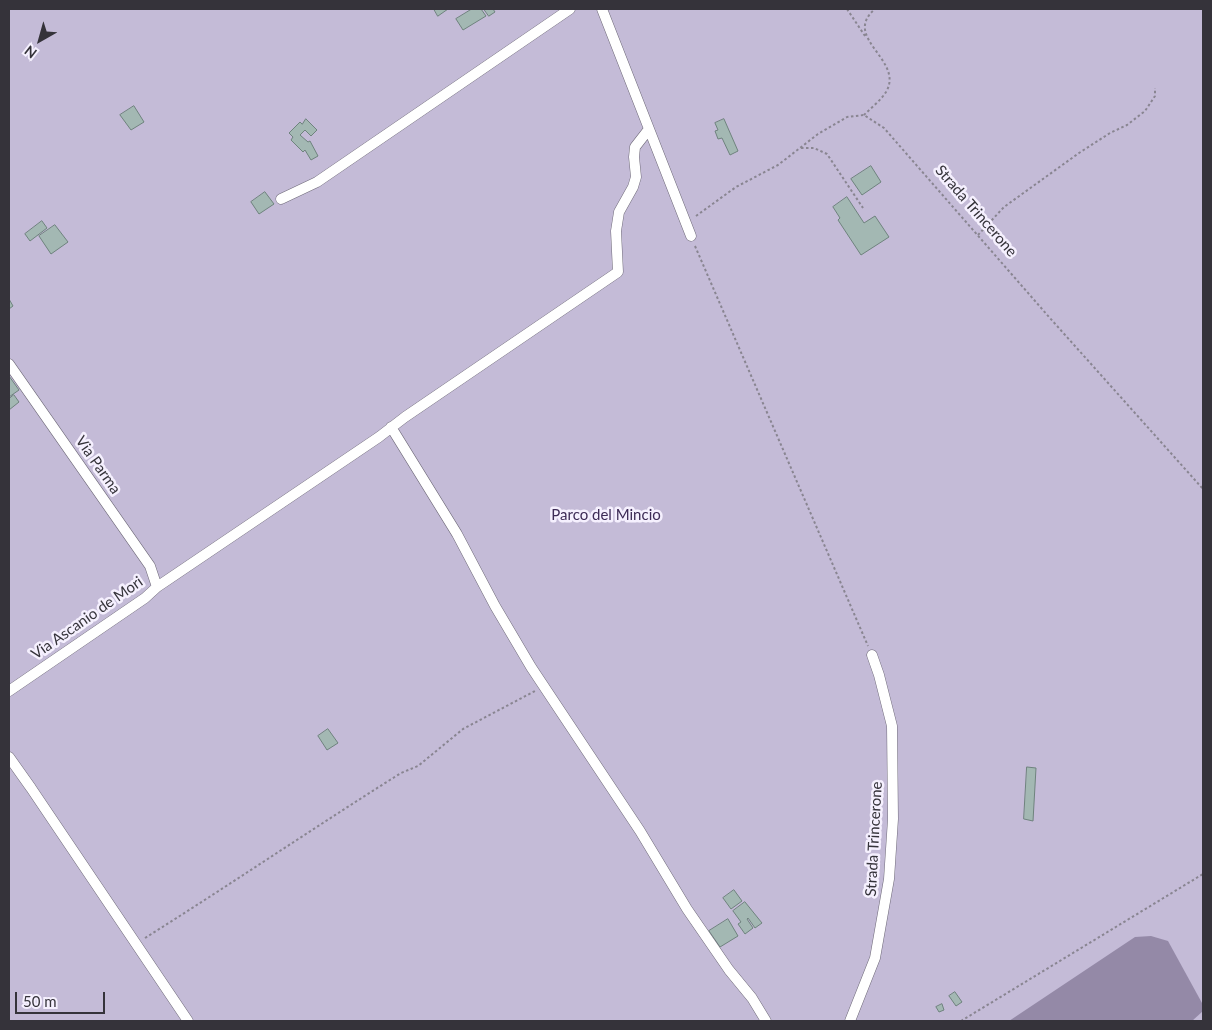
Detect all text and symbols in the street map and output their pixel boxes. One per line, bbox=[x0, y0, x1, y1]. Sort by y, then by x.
north arrow bbox=[15, 15, 65, 65]
text: N bbox=[21, 42, 40, 62]
street label: Strada Trincerone bbox=[931, 162, 1021, 260]
street label: Via Parma bbox=[72, 433, 124, 497]
park label: Parco del Mincio bbox=[551, 506, 661, 524]
street label: Via Ascanio de Mori bbox=[28, 573, 146, 663]
street label: Strada Trincerone bbox=[862, 781, 886, 897]
scale bar bbox=[18, 982, 108, 1014]
text: 50 m bbox=[23, 992, 57, 1010]

